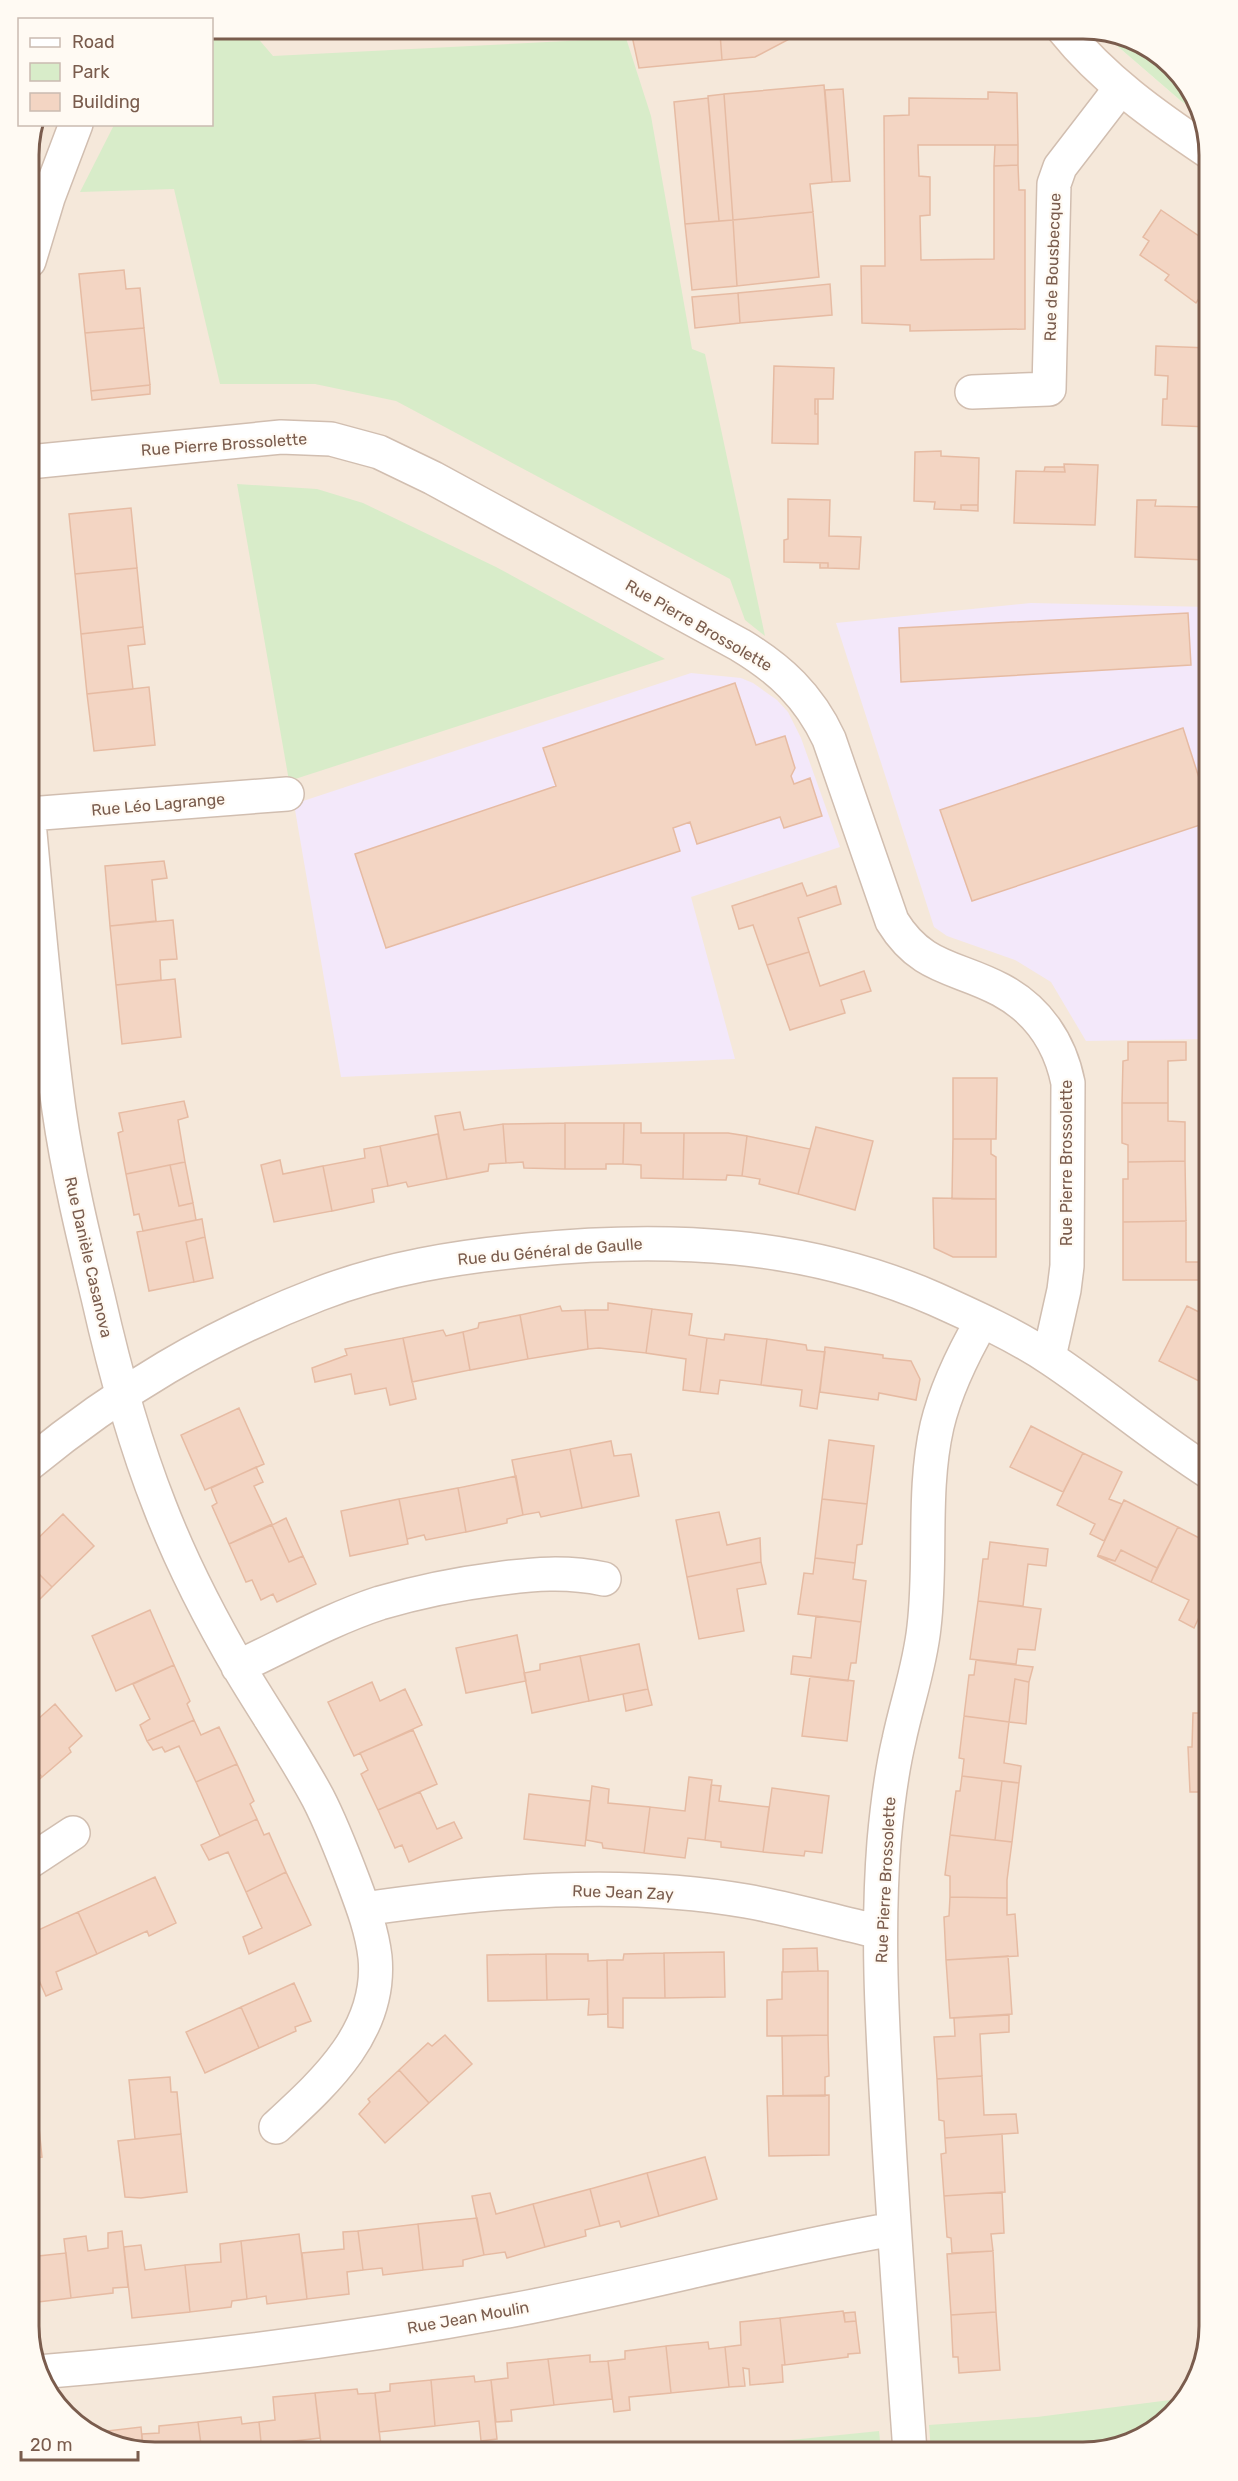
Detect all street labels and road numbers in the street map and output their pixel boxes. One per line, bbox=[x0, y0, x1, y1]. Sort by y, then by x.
street label: Rue de Bousbecque bbox=[1040, 192, 1065, 342]
street label: Rue Pierre Brossolette bbox=[140, 429, 308, 460]
street label: Rue Pierre Brossolette bbox=[622, 576, 776, 675]
street label: Rue Léo Lagrange bbox=[90, 789, 226, 820]
street label: Rue Pierre Brossolette bbox=[1057, 1080, 1076, 1246]
street label: Rue Danièle Casanova bbox=[61, 1175, 116, 1339]
street label: Rue du Général de Gaulle bbox=[457, 1234, 643, 1269]
street label: Rue Pierre Brossolette bbox=[872, 1796, 899, 1964]
street label: Rue Jean Zay bbox=[572, 1881, 674, 1904]
street label: Rue Jean Moulin bbox=[406, 2297, 531, 2338]

